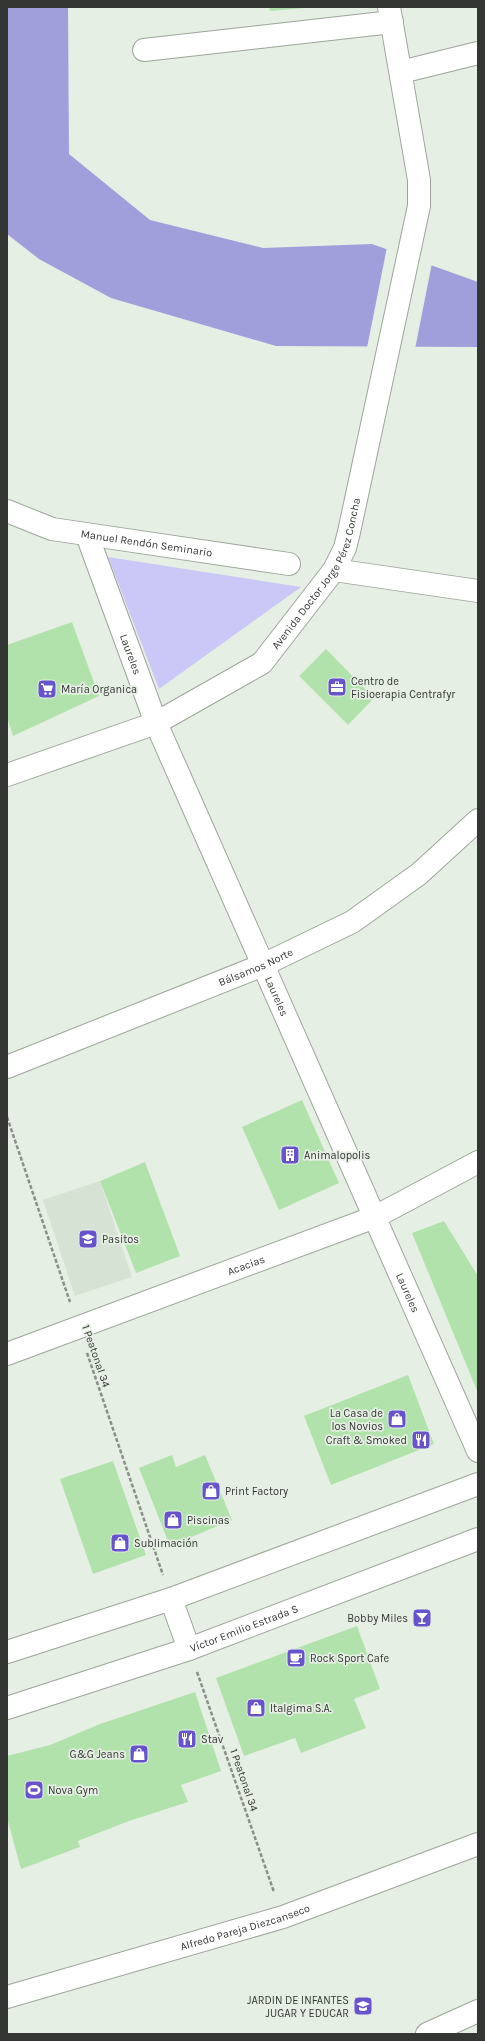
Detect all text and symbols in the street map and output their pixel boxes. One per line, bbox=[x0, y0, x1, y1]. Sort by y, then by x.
street label: Avenida Doctor Jorge Pérez Concha bbox=[269, 497, 363, 652]
street label: Manuel Rendón Seminario bbox=[80, 527, 213, 559]
street label: Laureles bbox=[117, 632, 144, 676]
place label: Centro de Fisioerapia Centrafyr bbox=[351, 675, 455, 701]
office icon: Centro de Fisioerapia Centrafyr bbox=[326, 676, 348, 698]
supermarket icon: María Organica bbox=[36, 678, 58, 700]
place label: María Organica bbox=[61, 683, 137, 696]
street label: Bálsamos Norte bbox=[216, 945, 295, 989]
street label: Laureles bbox=[262, 974, 291, 1018]
building icon: Animalopolis bbox=[279, 1144, 301, 1166]
place label: Animalopolis bbox=[304, 1149, 370, 1162]
school or university icon: Pasitos bbox=[77, 1228, 99, 1250]
place label: Pasitos bbox=[102, 1233, 139, 1246]
street label: Acacias bbox=[225, 1252, 267, 1278]
street label: Laureles bbox=[393, 1271, 422, 1315]
street label: 1 Peatonal 34 bbox=[79, 1323, 113, 1389]
place label: La Casa de los Novios bbox=[330, 1407, 383, 1433]
shop icon: La Casa de los Novios bbox=[386, 1408, 408, 1430]
restaurant icon: Craft & Smoked bbox=[410, 1429, 432, 1451]
place label: Craft & Smoked bbox=[326, 1434, 407, 1447]
shop icon: Print Factory bbox=[200, 1480, 222, 1502]
place label: Print Factory bbox=[225, 1485, 288, 1498]
shop icon: Piscinas bbox=[162, 1509, 184, 1531]
place label: Piscinas bbox=[187, 1514, 230, 1527]
shop icon: Sublimación bbox=[109, 1532, 131, 1554]
place label: Sublimación bbox=[134, 1537, 198, 1550]
street label: Víctor Emilio Estrada S bbox=[188, 1602, 300, 1655]
bar icon: Bobby Miles bbox=[411, 1607, 433, 1629]
place label: Bobby Miles bbox=[347, 1612, 408, 1625]
cafe icon: Rock Sport Cafe bbox=[285, 1647, 307, 1669]
place label: Rock Sport Cafe bbox=[310, 1652, 390, 1665]
shop icon: Italgima S.A. bbox=[245, 1697, 267, 1719]
place label: Italgima S.A. bbox=[270, 1702, 332, 1715]
restaurant icon: Stav bbox=[176, 1728, 198, 1750]
place label: Stav bbox=[201, 1733, 224, 1746]
shop icon: G&G Jeans bbox=[128, 1743, 150, 1765]
street label: 1 Peatonal 34 bbox=[227, 1747, 261, 1813]
place label: G&G Jeans bbox=[70, 1748, 125, 1761]
sports icon: Nova Gym bbox=[23, 1779, 45, 1801]
place label: Nova Gym bbox=[48, 1784, 98, 1797]
street label: Alfredo Pareja Diezcanseco bbox=[179, 1901, 312, 1953]
place label: JARDIN DE INFANTES JUGAR Y EDUCAR bbox=[247, 1994, 349, 2020]
school or university icon: JARDIN DE INFANTES JUGAR Y EDUCAR bbox=[352, 1995, 374, 2017]

